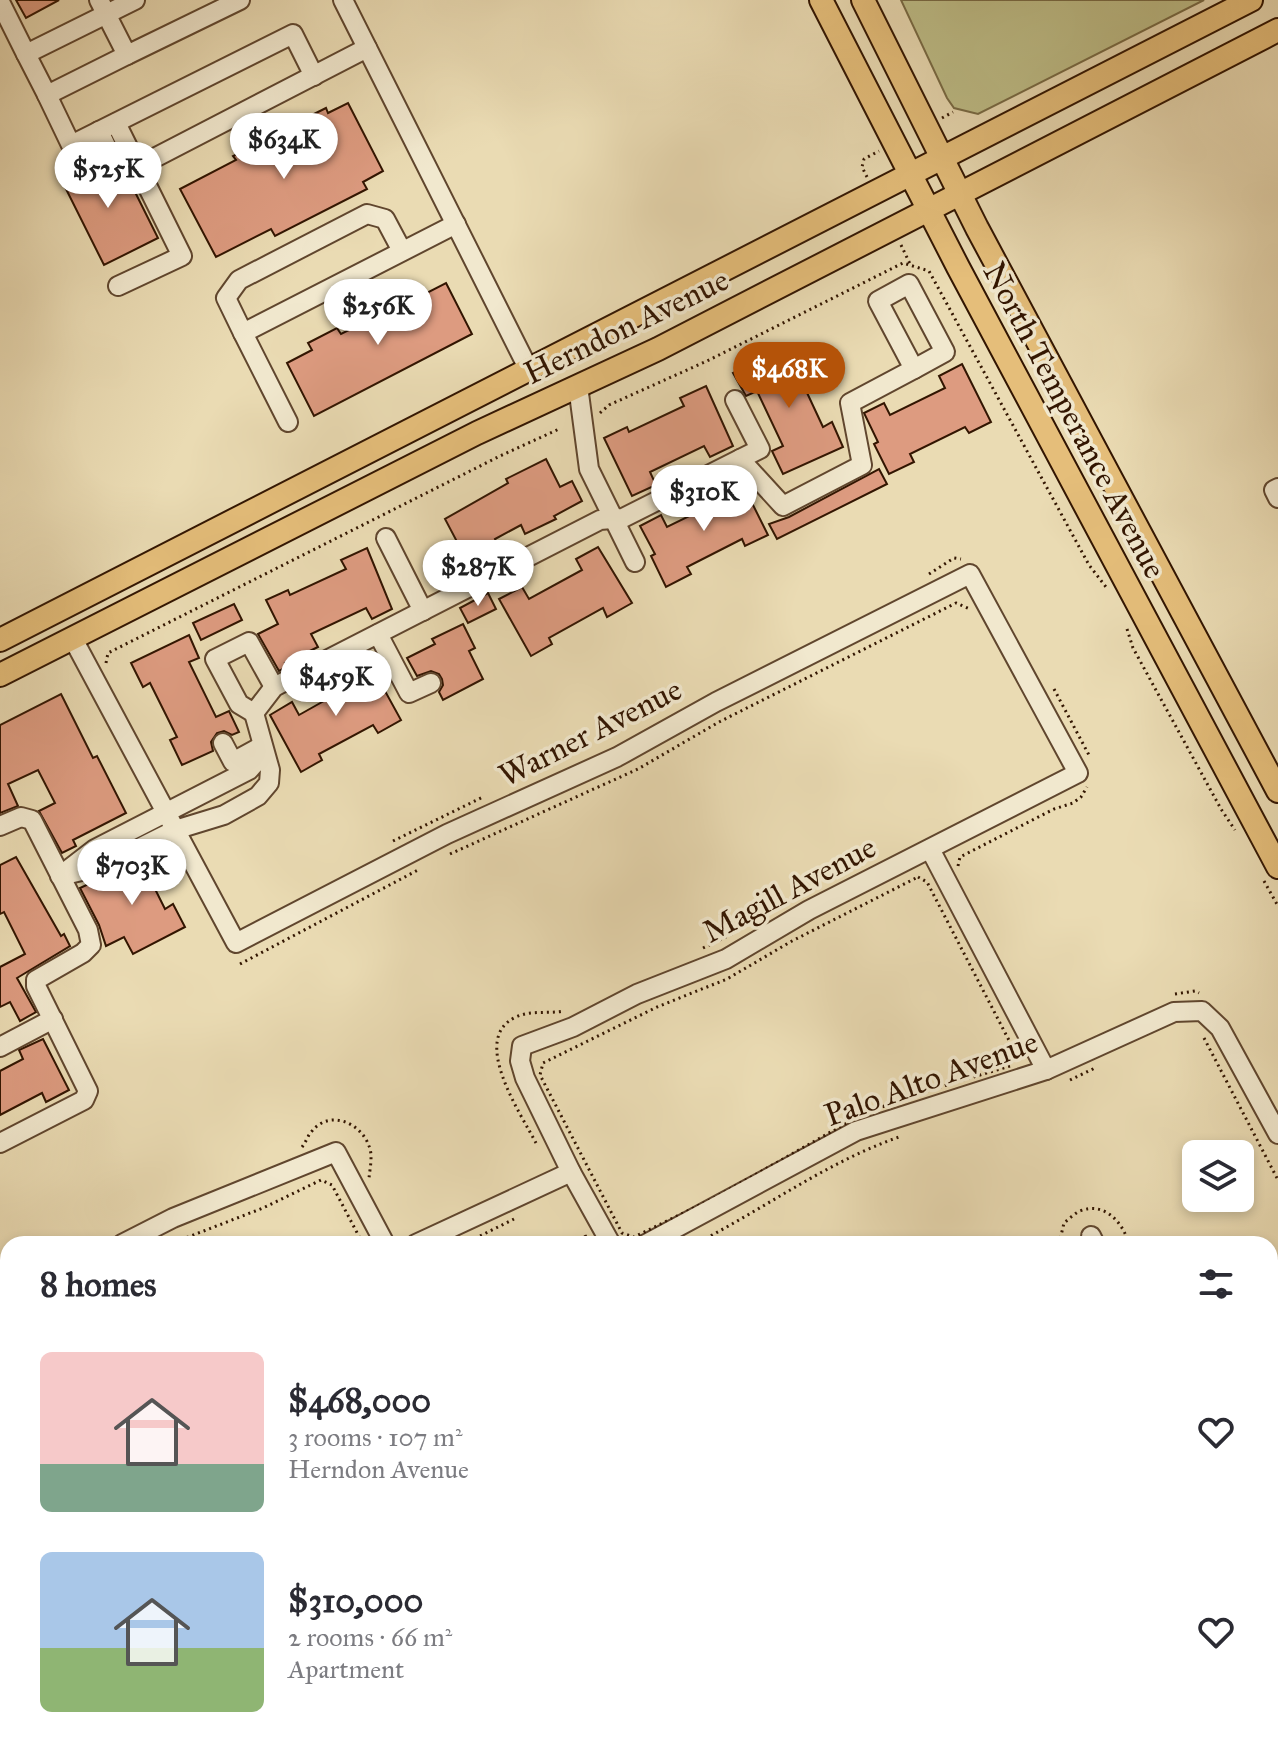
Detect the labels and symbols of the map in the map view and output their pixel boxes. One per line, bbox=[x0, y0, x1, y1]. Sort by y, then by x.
pin: $634K bbox=[228, 113, 340, 181]
pin: $525K bbox=[52, 142, 164, 210]
street label: North Temperance Avenue bbox=[975, 256, 1174, 585]
street label: Herndon Avenue bbox=[518, 260, 735, 393]
pin: $256K bbox=[322, 279, 434, 347]
pin: $468K bbox=[733, 342, 845, 410]
pin: $310K bbox=[648, 465, 760, 533]
pin: $287K bbox=[422, 540, 534, 608]
pin: $459K bbox=[280, 650, 392, 718]
street label: Warner Avenue bbox=[492, 670, 688, 795]
street label: Magill Avenue bbox=[696, 828, 882, 951]
pin: $703K bbox=[76, 839, 188, 907]
street label: Palo Alto Avenue bbox=[819, 1022, 1043, 1135]

